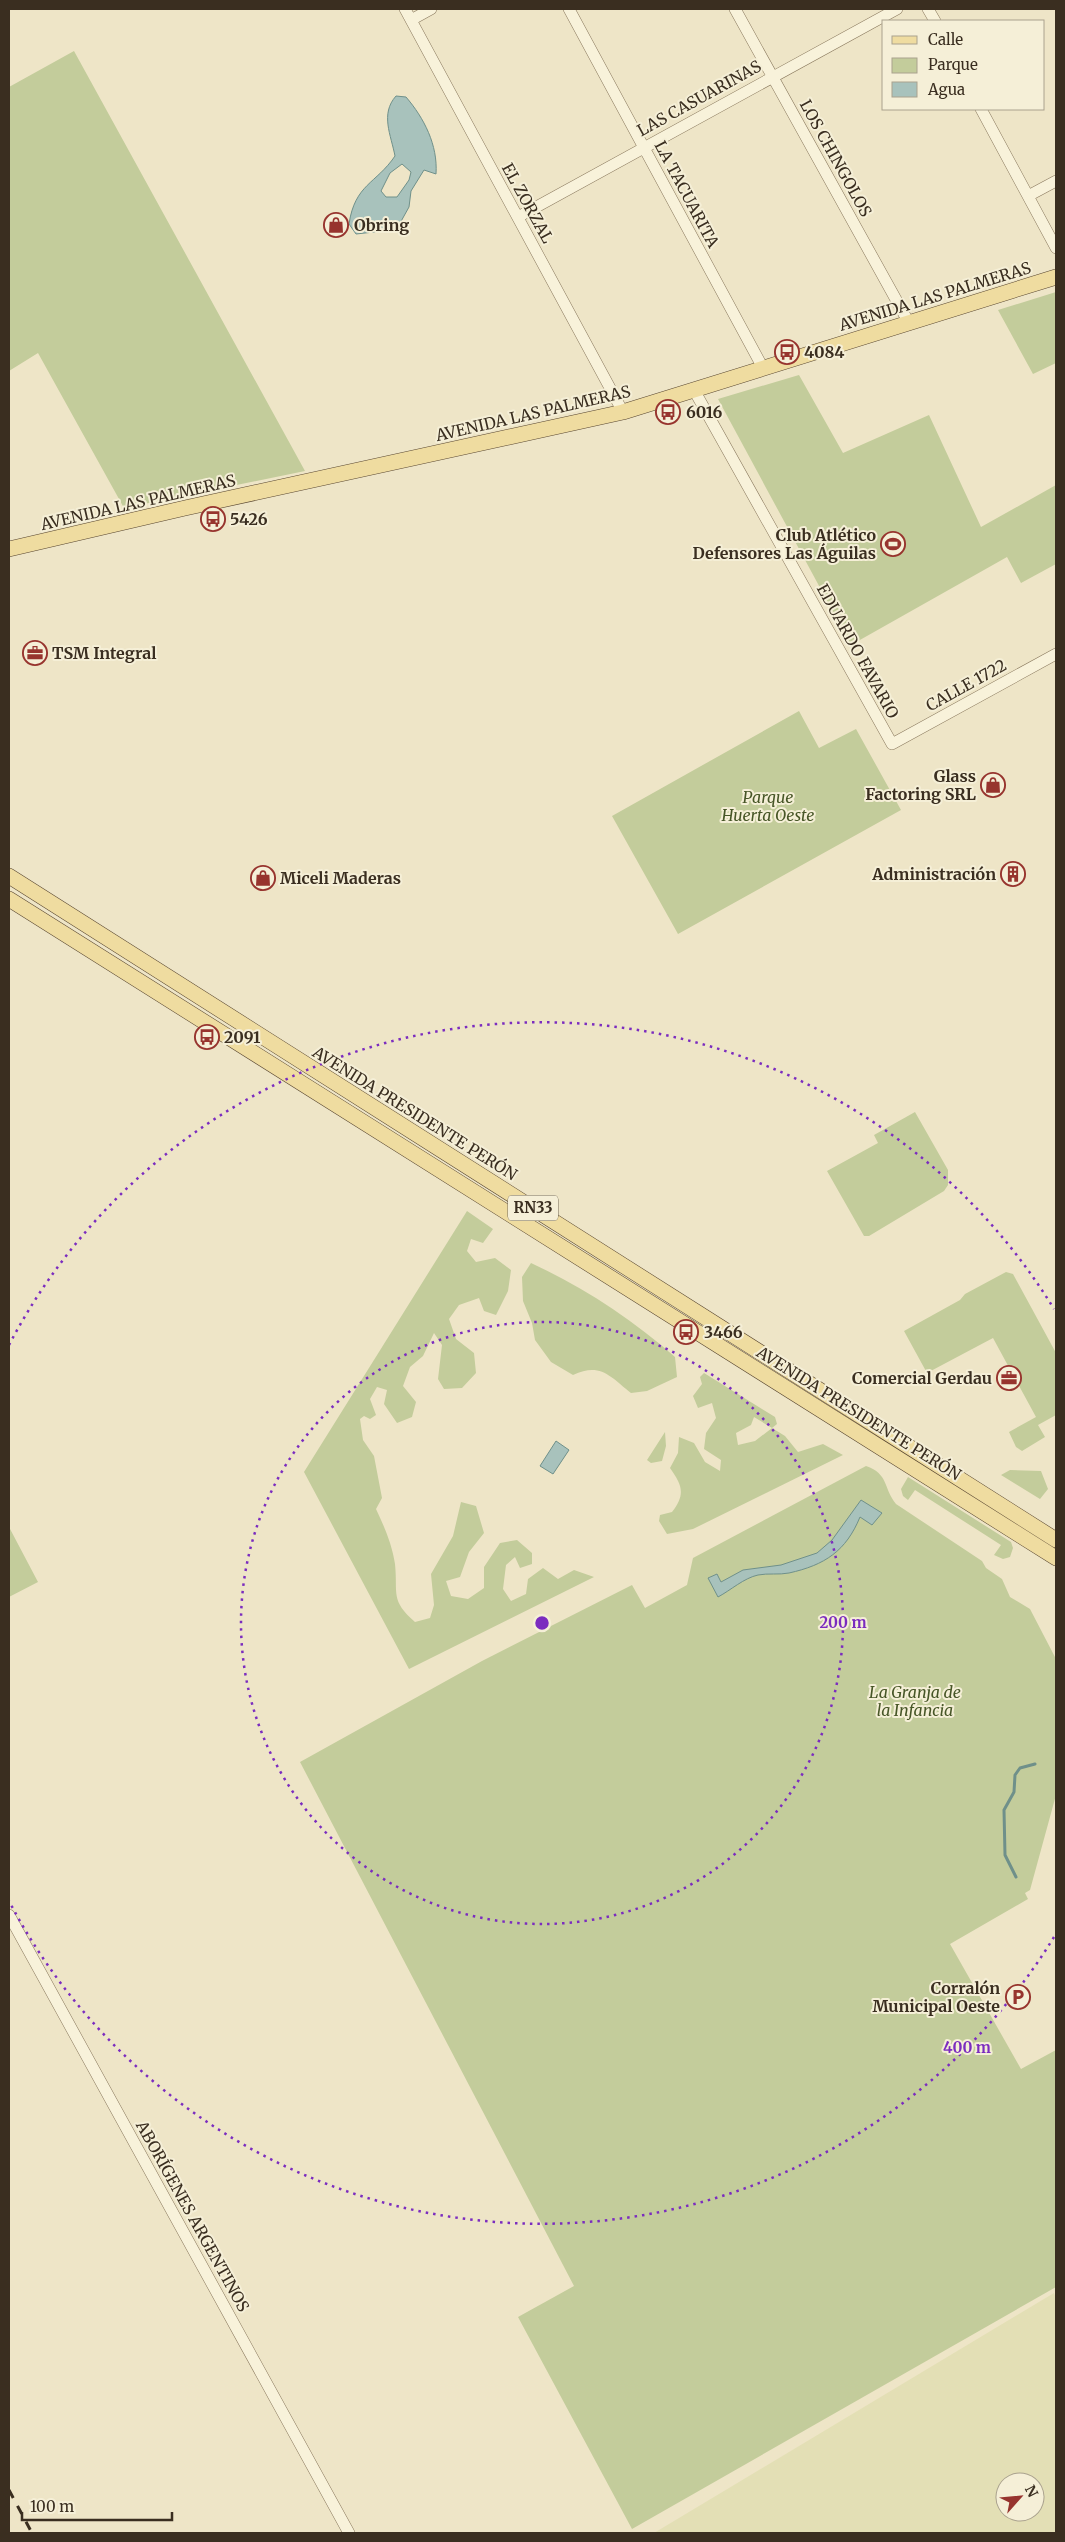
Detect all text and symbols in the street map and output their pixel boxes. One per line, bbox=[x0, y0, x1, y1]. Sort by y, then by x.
legend bbox=[882, 20, 1045, 110]
text: Calle bbox=[928, 30, 963, 49]
text: Parque bbox=[928, 55, 978, 74]
street label: LAS CASUARINAS bbox=[634, 56, 764, 140]
text: Agua bbox=[927, 80, 965, 99]
street label: LOS CHINGOLOS bbox=[796, 96, 876, 220]
street label: LA TACUARITA bbox=[650, 137, 724, 252]
street label: EL ZORZAL bbox=[498, 160, 558, 247]
shop icon: Obring bbox=[323, 212, 349, 238]
place label: Obring bbox=[354, 215, 409, 235]
street label: AVENIDA LAS PALMERAS bbox=[836, 257, 1033, 335]
bus stop icon: 4084 bbox=[774, 339, 800, 365]
place label: 4084 bbox=[804, 342, 844, 362]
street label: AVENIDA LAS PALMERAS bbox=[433, 381, 632, 445]
bus stop icon: 6016 bbox=[655, 399, 681, 425]
place label: 6016 bbox=[686, 402, 723, 422]
street label: AVENIDA LAS PALMERAS bbox=[38, 470, 237, 534]
bus stop icon: 5426 bbox=[200, 506, 226, 532]
place label: 5426 bbox=[230, 509, 268, 529]
place label: Club Atlético Defensores Las Águilas bbox=[693, 525, 876, 563]
sports icon: Club Atlético Defensores Las Águilas bbox=[880, 531, 906, 557]
street label: EDUARDO FAVARIO bbox=[813, 580, 903, 722]
office icon: TSM Integral bbox=[22, 640, 48, 666]
place label: TSM Integral bbox=[52, 643, 156, 663]
street label: CALLE 1722 bbox=[922, 655, 1010, 715]
place label: Glass Factoring SRL bbox=[865, 766, 976, 804]
shop icon: Glass Factoring SRL bbox=[980, 772, 1006, 798]
park label: Parque Huerta Oeste bbox=[720, 787, 815, 825]
building icon: Administración bbox=[1000, 861, 1026, 887]
place label: Administración bbox=[871, 864, 996, 884]
shop icon: Miceli Maderas bbox=[250, 865, 276, 891]
place label: Miceli Maderas bbox=[280, 868, 401, 888]
bus stop icon: 2091 bbox=[194, 1024, 220, 1050]
place label: 2091 bbox=[224, 1027, 261, 1047]
street label: AVENIDA PRESIDENTE PERÓN bbox=[308, 1041, 521, 1185]
road number: RN33 bbox=[508, 1196, 558, 1220]
bus stop icon: 3466 bbox=[673, 1319, 699, 1345]
place label: 3466 bbox=[704, 1322, 743, 1342]
street label: AVENIDA PRESIDENTE PERÓN bbox=[752, 1341, 965, 1485]
office icon: Comercial Gerdau bbox=[996, 1365, 1022, 1391]
place label: Comercial Gerdau bbox=[852, 1368, 992, 1388]
text: 200 m bbox=[819, 1613, 867, 1632]
centre of rings bbox=[533, 1614, 551, 1632]
park label: La Granja de la Infancia bbox=[869, 1682, 961, 1720]
place label: Corralón Municipal Oeste bbox=[872, 1978, 1000, 2016]
parking icon: Corralón Municipal Oeste bbox=[1005, 1984, 1031, 2010]
text: 400 m bbox=[943, 2038, 991, 2057]
street label: ABORÍGENES ARGENTINOS bbox=[132, 2116, 254, 2315]
north arrow bbox=[995, 2472, 1045, 2522]
text: N bbox=[1021, 2482, 1042, 2500]
scale bar bbox=[22, 2490, 172, 2522]
text: 100 m bbox=[30, 2497, 74, 2516]

